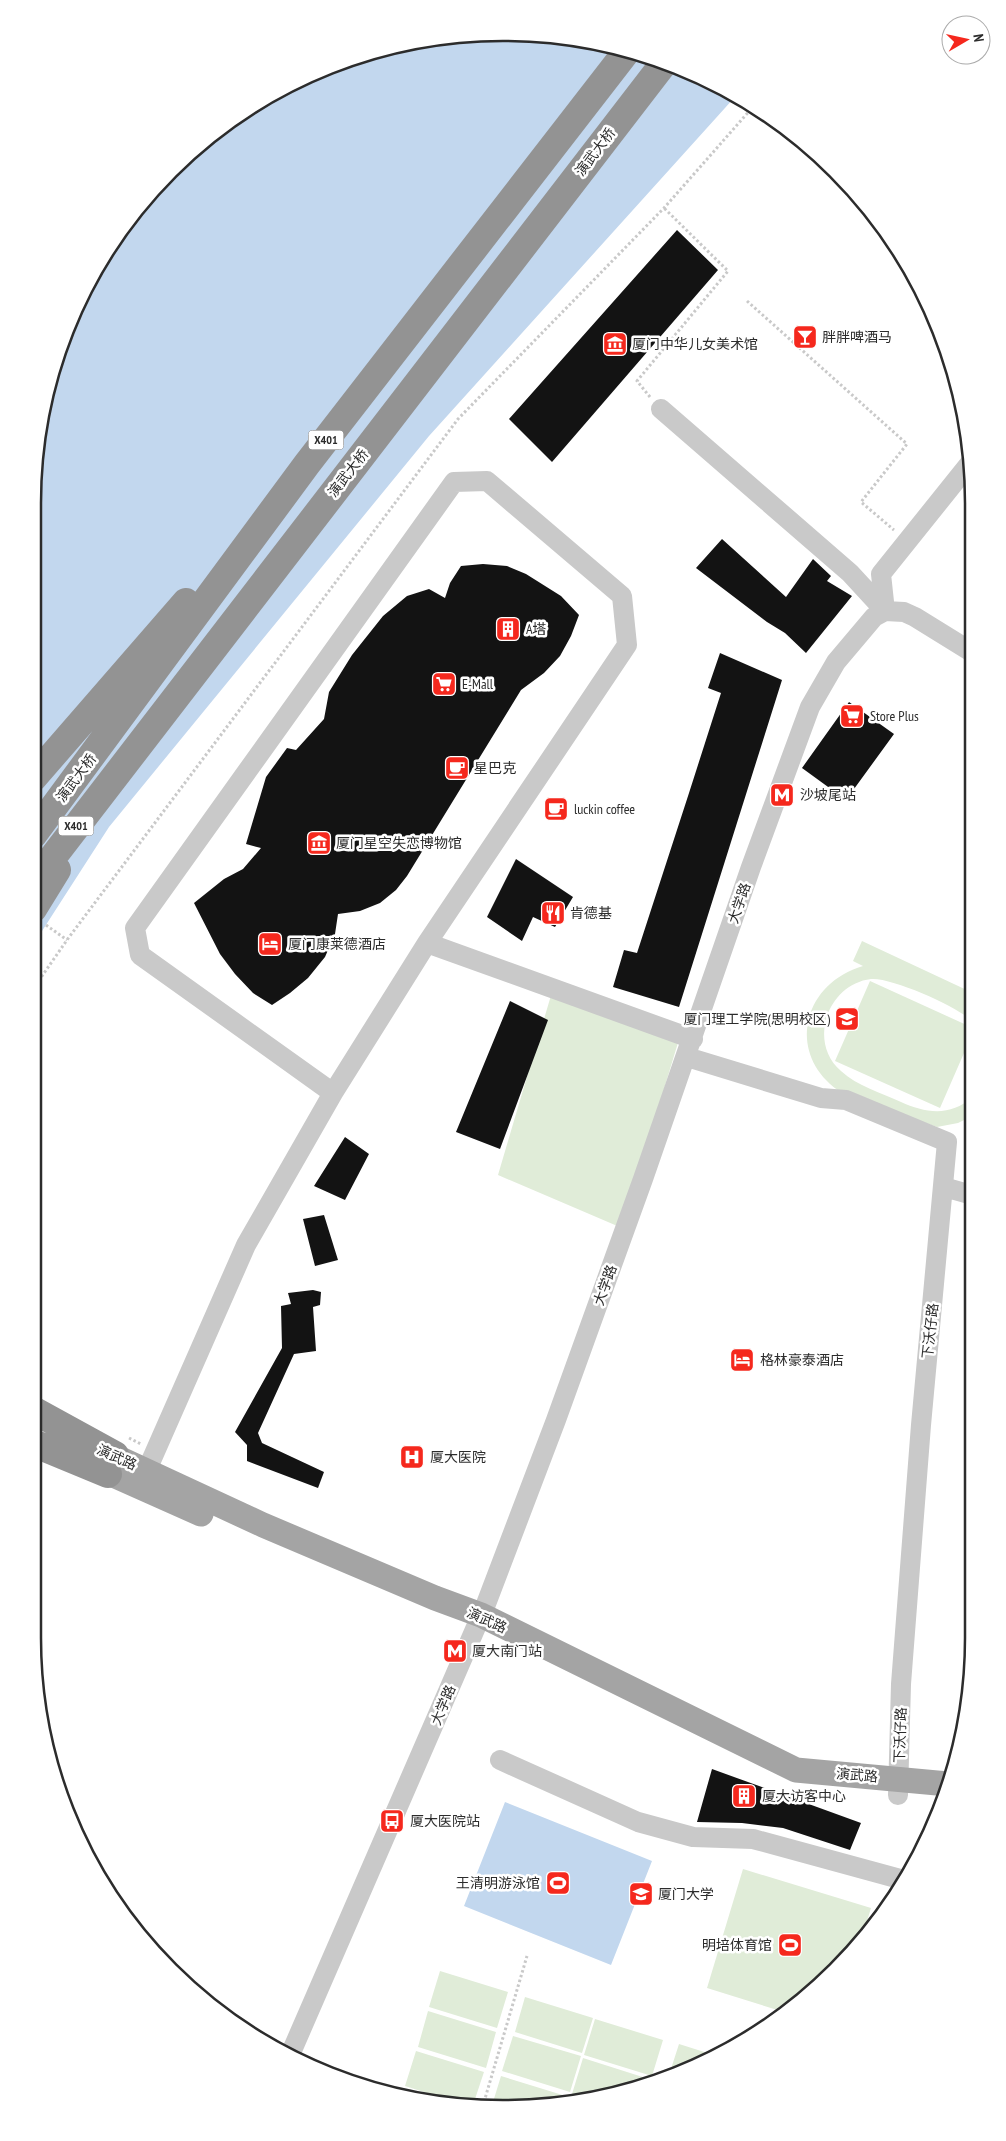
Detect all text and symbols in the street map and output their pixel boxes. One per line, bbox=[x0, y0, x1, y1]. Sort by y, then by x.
north arrow bbox=[941, 15, 991, 65]
text: N bbox=[969, 33, 988, 43]
street label: 演武大桥 bbox=[571, 124, 619, 180]
bar icon: 胖胖啤酒马 bbox=[792, 324, 818, 350]
place label: 胖胖啤酒马 bbox=[822, 328, 892, 346]
museum icon: 厦门中华儿女美术馆 bbox=[602, 331, 628, 357]
place label: 厦门中华儿女美术馆 bbox=[632, 335, 758, 353]
road number: X401 bbox=[308, 430, 344, 450]
street label: 演武大桥 bbox=[324, 445, 372, 501]
building icon: A塔 bbox=[495, 616, 521, 642]
place label: A塔 bbox=[526, 620, 547, 638]
supermarket icon: E-Mall bbox=[431, 671, 457, 697]
place label: E-Mall bbox=[462, 675, 494, 693]
supermarket icon: Store Plus bbox=[839, 703, 865, 729]
place label: Store Plus bbox=[870, 707, 919, 725]
street label: 演武大桥 bbox=[52, 750, 100, 806]
cafe icon: 星巴克 bbox=[444, 755, 470, 781]
place label: 星巴克 bbox=[474, 759, 516, 777]
metro station icon: 沙坡尾站 bbox=[769, 782, 795, 808]
place label: 沙坡尾站 bbox=[800, 786, 856, 804]
cafe icon: luckin coffee bbox=[543, 796, 569, 822]
place label: luckin coffee bbox=[574, 800, 635, 818]
road number: X401 bbox=[58, 816, 94, 836]
museum icon: 厦门星空失恋博物馆 bbox=[306, 830, 332, 856]
place label: 厦门星空失恋博物馆 bbox=[336, 834, 462, 852]
street label: 大学路 bbox=[724, 880, 754, 926]
restaurant icon: 肯德基 bbox=[540, 900, 566, 926]
place label: 肯德基 bbox=[570, 904, 612, 922]
hotel icon: 厦门康莱德酒店 bbox=[257, 931, 283, 957]
place label: 厦门康莱德酒店 bbox=[288, 935, 386, 953]
school or university icon: 厦门理工学院(思明校区) bbox=[834, 1006, 860, 1032]
place label: 厦门理工学院(思明校区) bbox=[683, 1010, 831, 1028]
street label: 大学路 bbox=[589, 1262, 621, 1308]
street label: 下沃仔路 bbox=[918, 1302, 942, 1360]
hotel icon: 格林豪泰酒店 bbox=[729, 1347, 755, 1373]
place label: 格林豪泰酒店 bbox=[760, 1351, 844, 1369]
street label: 演武路 bbox=[94, 1440, 140, 1474]
hospital icon: 厦大医院 bbox=[399, 1444, 425, 1470]
place label: 厦大医院 bbox=[430, 1448, 486, 1466]
street label: 演武路 bbox=[464, 1603, 510, 1637]
metro station icon: 厦大南门站 bbox=[442, 1638, 468, 1664]
place label: 厦大南门站 bbox=[472, 1642, 542, 1660]
street label: 大学路 bbox=[427, 1682, 459, 1728]
street label: 下沃仔路 bbox=[890, 1707, 910, 1763]
street label: 演武路 bbox=[835, 1764, 879, 1786]
building icon: 厦大访客中心 bbox=[731, 1783, 757, 1809]
place label: 厦大访客中心 bbox=[762, 1787, 846, 1805]
bus stop icon: 厦大医院站 bbox=[379, 1808, 405, 1834]
place label: 厦大医院站 bbox=[410, 1812, 480, 1830]
sports icon: 王清明游泳馆 bbox=[545, 1870, 571, 1896]
place label: 王清明游泳馆 bbox=[456, 1874, 540, 1892]
school or university icon: 厦门大学 bbox=[628, 1881, 654, 1907]
place label: 厦门大学 bbox=[658, 1885, 714, 1903]
sports icon: 明培体育馆 bbox=[777, 1932, 803, 1958]
place label: 明培体育馆 bbox=[702, 1936, 772, 1954]

